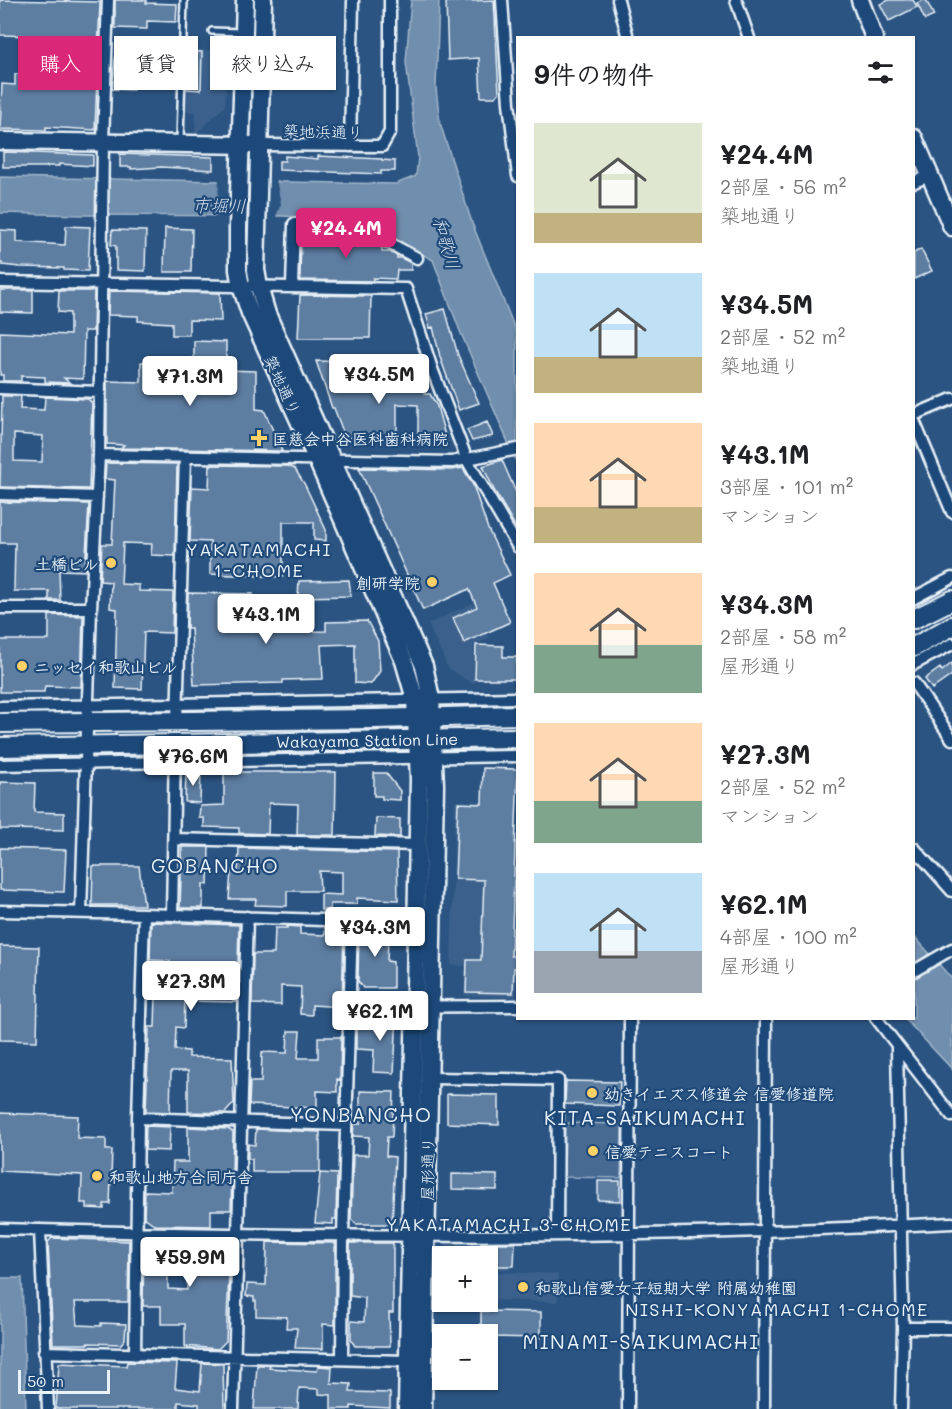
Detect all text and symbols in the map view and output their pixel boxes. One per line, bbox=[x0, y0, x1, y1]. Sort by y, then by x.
chip: 購入 bbox=[18, 36, 102, 90]
chip: 賃貸 bbox=[114, 36, 198, 90]
chip: 絞り込み bbox=[210, 36, 336, 90]
icon: filters bbox=[864, 56, 897, 89]
text: 9件の物件 bbox=[534, 57, 654, 91]
street label: 築地浜通り bbox=[283, 120, 363, 142]
text: ¥24.4M bbox=[720, 137, 814, 171]
icon: home bbox=[582, 147, 654, 219]
text: 2部屋 · 56 m² bbox=[720, 173, 846, 199]
water label: 市堀川 bbox=[192, 193, 246, 217]
text: 築地通り bbox=[720, 202, 800, 228]
pin: ¥24.4M bbox=[297, 208, 395, 259]
text: ¥24.4M bbox=[310, 214, 382, 240]
water label: 和歌川 bbox=[428, 214, 466, 272]
text: ¥34.5M bbox=[720, 287, 813, 321]
icon: home bbox=[582, 297, 654, 369]
text: 2部屋 · 52 m² bbox=[720, 323, 845, 349]
street label: 築地通り bbox=[260, 352, 306, 418]
text: 築地通り bbox=[720, 352, 800, 378]
pin: ¥34.5M bbox=[330, 354, 428, 405]
pin: ¥71.3M bbox=[141, 356, 239, 407]
text: ¥34.5M bbox=[343, 360, 415, 386]
text: ¥71.3M bbox=[156, 362, 224, 388]
place label: 匡慈会中谷医科歯科病院 bbox=[272, 428, 448, 449]
marker: 匡慈会中谷医科歯科病院 bbox=[250, 429, 268, 447]
text: ¥43.1M bbox=[720, 437, 810, 471]
icon: home bbox=[582, 447, 654, 519]
text: 3部屋 · 101 m² bbox=[720, 473, 853, 499]
text: マンション bbox=[720, 502, 819, 528]
district label: YAKATAMACHI 1-CHOME bbox=[186, 537, 332, 582]
place label: 土橋ビル bbox=[35, 553, 99, 574]
marker: 土橋ビル bbox=[104, 556, 118, 570]
place label: 創研学院 bbox=[356, 572, 420, 593]
marker: 創研学院 bbox=[425, 575, 439, 589]
text: ¥34.3M bbox=[720, 587, 814, 621]
pin: ¥43.1M bbox=[217, 594, 315, 645]
icon: home bbox=[582, 597, 654, 669]
text: ¥43.1M bbox=[232, 600, 300, 626]
text: 2部屋 · 58 m² bbox=[720, 623, 846, 649]
text: 屋形通り bbox=[720, 652, 800, 678]
place label: ニッセイ和歌山ビル bbox=[34, 656, 178, 677]
marker: ニッセイ和歌山ビル bbox=[15, 659, 29, 673]
street label: Wakayama Station Line bbox=[276, 728, 458, 752]
pin: ¥76.6M bbox=[144, 736, 242, 787]
text: ¥27.3M bbox=[720, 737, 811, 771]
text: ¥76.6M bbox=[158, 742, 228, 768]
icon: home bbox=[582, 747, 654, 819]
text: 2部屋 · 52 m² bbox=[720, 773, 845, 799]
text: マンション bbox=[720, 802, 819, 828]
district label: GOBANCHO bbox=[151, 852, 279, 878]
text: ¥62.1M bbox=[720, 887, 808, 921]
icon: home bbox=[582, 897, 654, 969]
pin: ¥34.3M bbox=[326, 907, 424, 958]
text: ¥34.3M bbox=[339, 913, 411, 939]
text: 4部屋 · 100 m² bbox=[720, 923, 857, 949]
text: 屋形通り bbox=[720, 952, 800, 978]
pin: ¥27.3M bbox=[142, 961, 240, 1012]
text: ¥27.3M bbox=[156, 967, 226, 993]
pin: ¥62.1M bbox=[331, 991, 429, 1042]
text: ¥62.1M bbox=[346, 997, 414, 1023]
place label: 幼きイエズス修道会 信愛修道院 bbox=[604, 1083, 834, 1104]
marker: 幼きイエズス修道会 信愛修道院 bbox=[585, 1086, 599, 1100]
district label: YONBANCHO bbox=[290, 1101, 432, 1127]
district label: KITA-SAIKUMACHI bbox=[544, 1104, 746, 1130]
street label: 屋形通り bbox=[416, 1137, 438, 1201]
place label: 信愛テニスコート bbox=[605, 1141, 733, 1162]
marker: 信愛テニスコート bbox=[586, 1144, 600, 1158]
place label: 和歌山地方合同庁舎 bbox=[109, 1166, 253, 1187]
marker: 和歌山地方合同庁舎 bbox=[90, 1169, 104, 1183]
district label: YAKATAMACHI 3-CHOME bbox=[386, 1212, 632, 1236]
pin: ¥59.9M bbox=[141, 1237, 239, 1288]
text: ¥59.9M bbox=[154, 1243, 226, 1269]
map controls bbox=[432, 1246, 498, 1390]
button: + bbox=[432, 1246, 498, 1312]
place label: 和歌山信愛女子短期大学 附属幼稚園 bbox=[535, 1277, 797, 1298]
marker: 和歌山信愛女子短期大学 附属幼稚園 bbox=[516, 1280, 530, 1294]
district label: NISHI-KONYAMACHI 1-CHOME bbox=[625, 1297, 929, 1321]
button: − bbox=[432, 1324, 498, 1390]
district label: MINAMI-SAIKUMACHI bbox=[522, 1328, 760, 1354]
scale bar bbox=[18, 1367, 110, 1394]
text: 50 m bbox=[27, 1370, 64, 1391]

